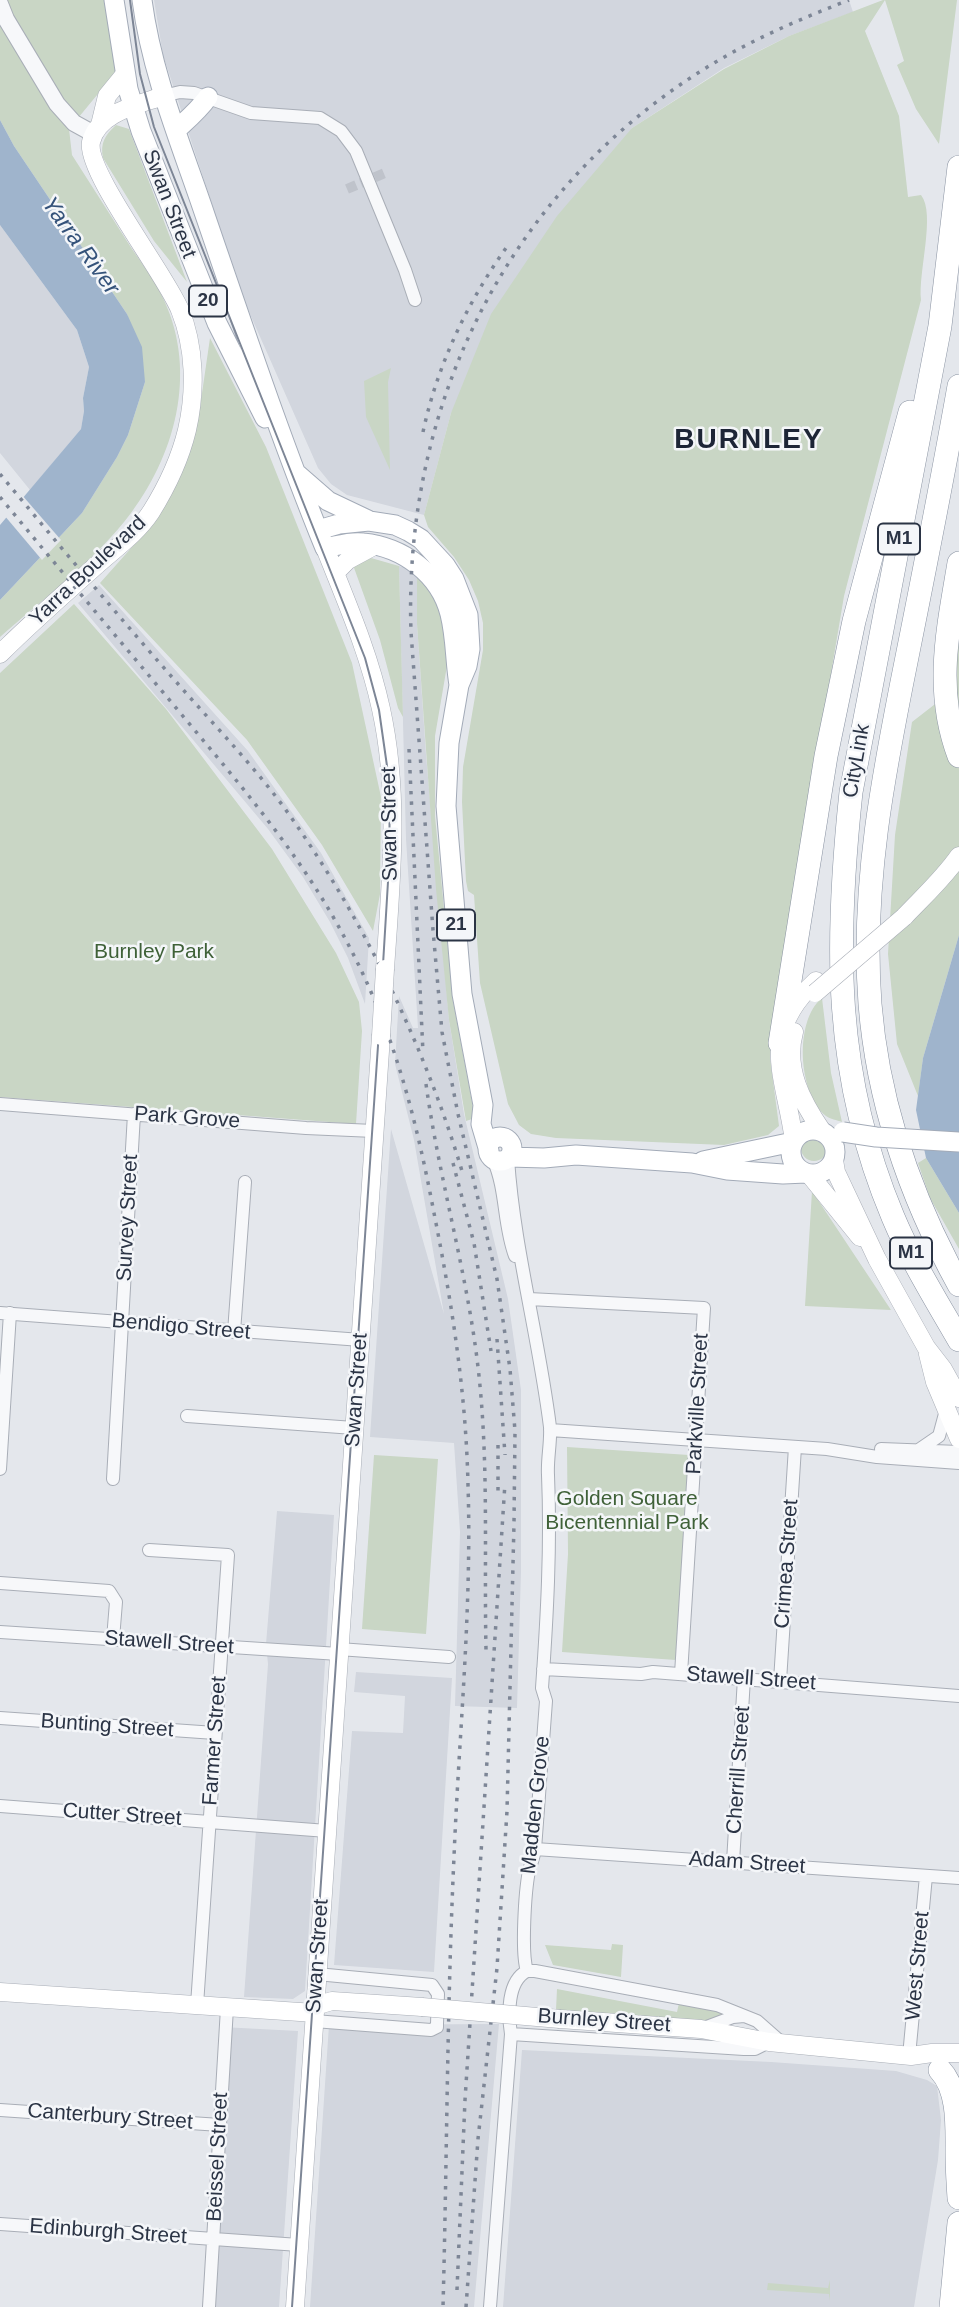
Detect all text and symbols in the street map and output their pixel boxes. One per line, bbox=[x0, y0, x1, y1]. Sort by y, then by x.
street label: Swan Street bbox=[137, 146, 201, 262]
water label: Yarra River bbox=[35, 192, 125, 300]
road number: 20 bbox=[189, 286, 227, 316]
district label: BURNLEY bbox=[675, 423, 823, 457]
street label: Yarra Boulevard bbox=[24, 511, 152, 631]
road number: M1 bbox=[878, 524, 920, 554]
street label: CityLink bbox=[838, 722, 876, 800]
street label: Swan Street bbox=[376, 767, 404, 881]
road number: 21 bbox=[437, 909, 475, 940]
park label: Burnley Park bbox=[94, 939, 214, 965]
street label: Park Grove bbox=[133, 1102, 241, 1134]
street label: Survey Street bbox=[112, 1154, 144, 1282]
road number: M1 bbox=[890, 1238, 932, 1268]
street label: Bendigo Street bbox=[111, 1308, 251, 1346]
street label: Swan Street bbox=[340, 1332, 374, 1448]
street label: Parkville Street bbox=[682, 1333, 714, 1475]
park label: Golden Square Bicentennial Park bbox=[545, 1486, 709, 1536]
street label: Crimea Street bbox=[770, 1499, 804, 1629]
street label: Stawell Street bbox=[103, 1626, 235, 1660]
street label: Stawell Street bbox=[685, 1662, 817, 1696]
street label: Farmer Street bbox=[198, 1676, 232, 1806]
street label: Cherrill Street bbox=[722, 1705, 756, 1835]
street label: Bunting Street bbox=[40, 1709, 174, 1743]
street label: Madden Grove bbox=[516, 1735, 556, 1875]
street label: Cutter Street bbox=[62, 1798, 182, 1832]
street label: Adam Street bbox=[688, 1846, 806, 1880]
street label: Swan Street bbox=[301, 1898, 335, 2014]
street label: West Street bbox=[901, 1910, 935, 2022]
street label: Burnley Street bbox=[537, 2004, 671, 2038]
street label: Beissel Street bbox=[202, 2092, 234, 2222]
street label: Canterbury Street bbox=[26, 2099, 194, 2135]
street label: Edinburgh Street bbox=[29, 2214, 187, 2250]

